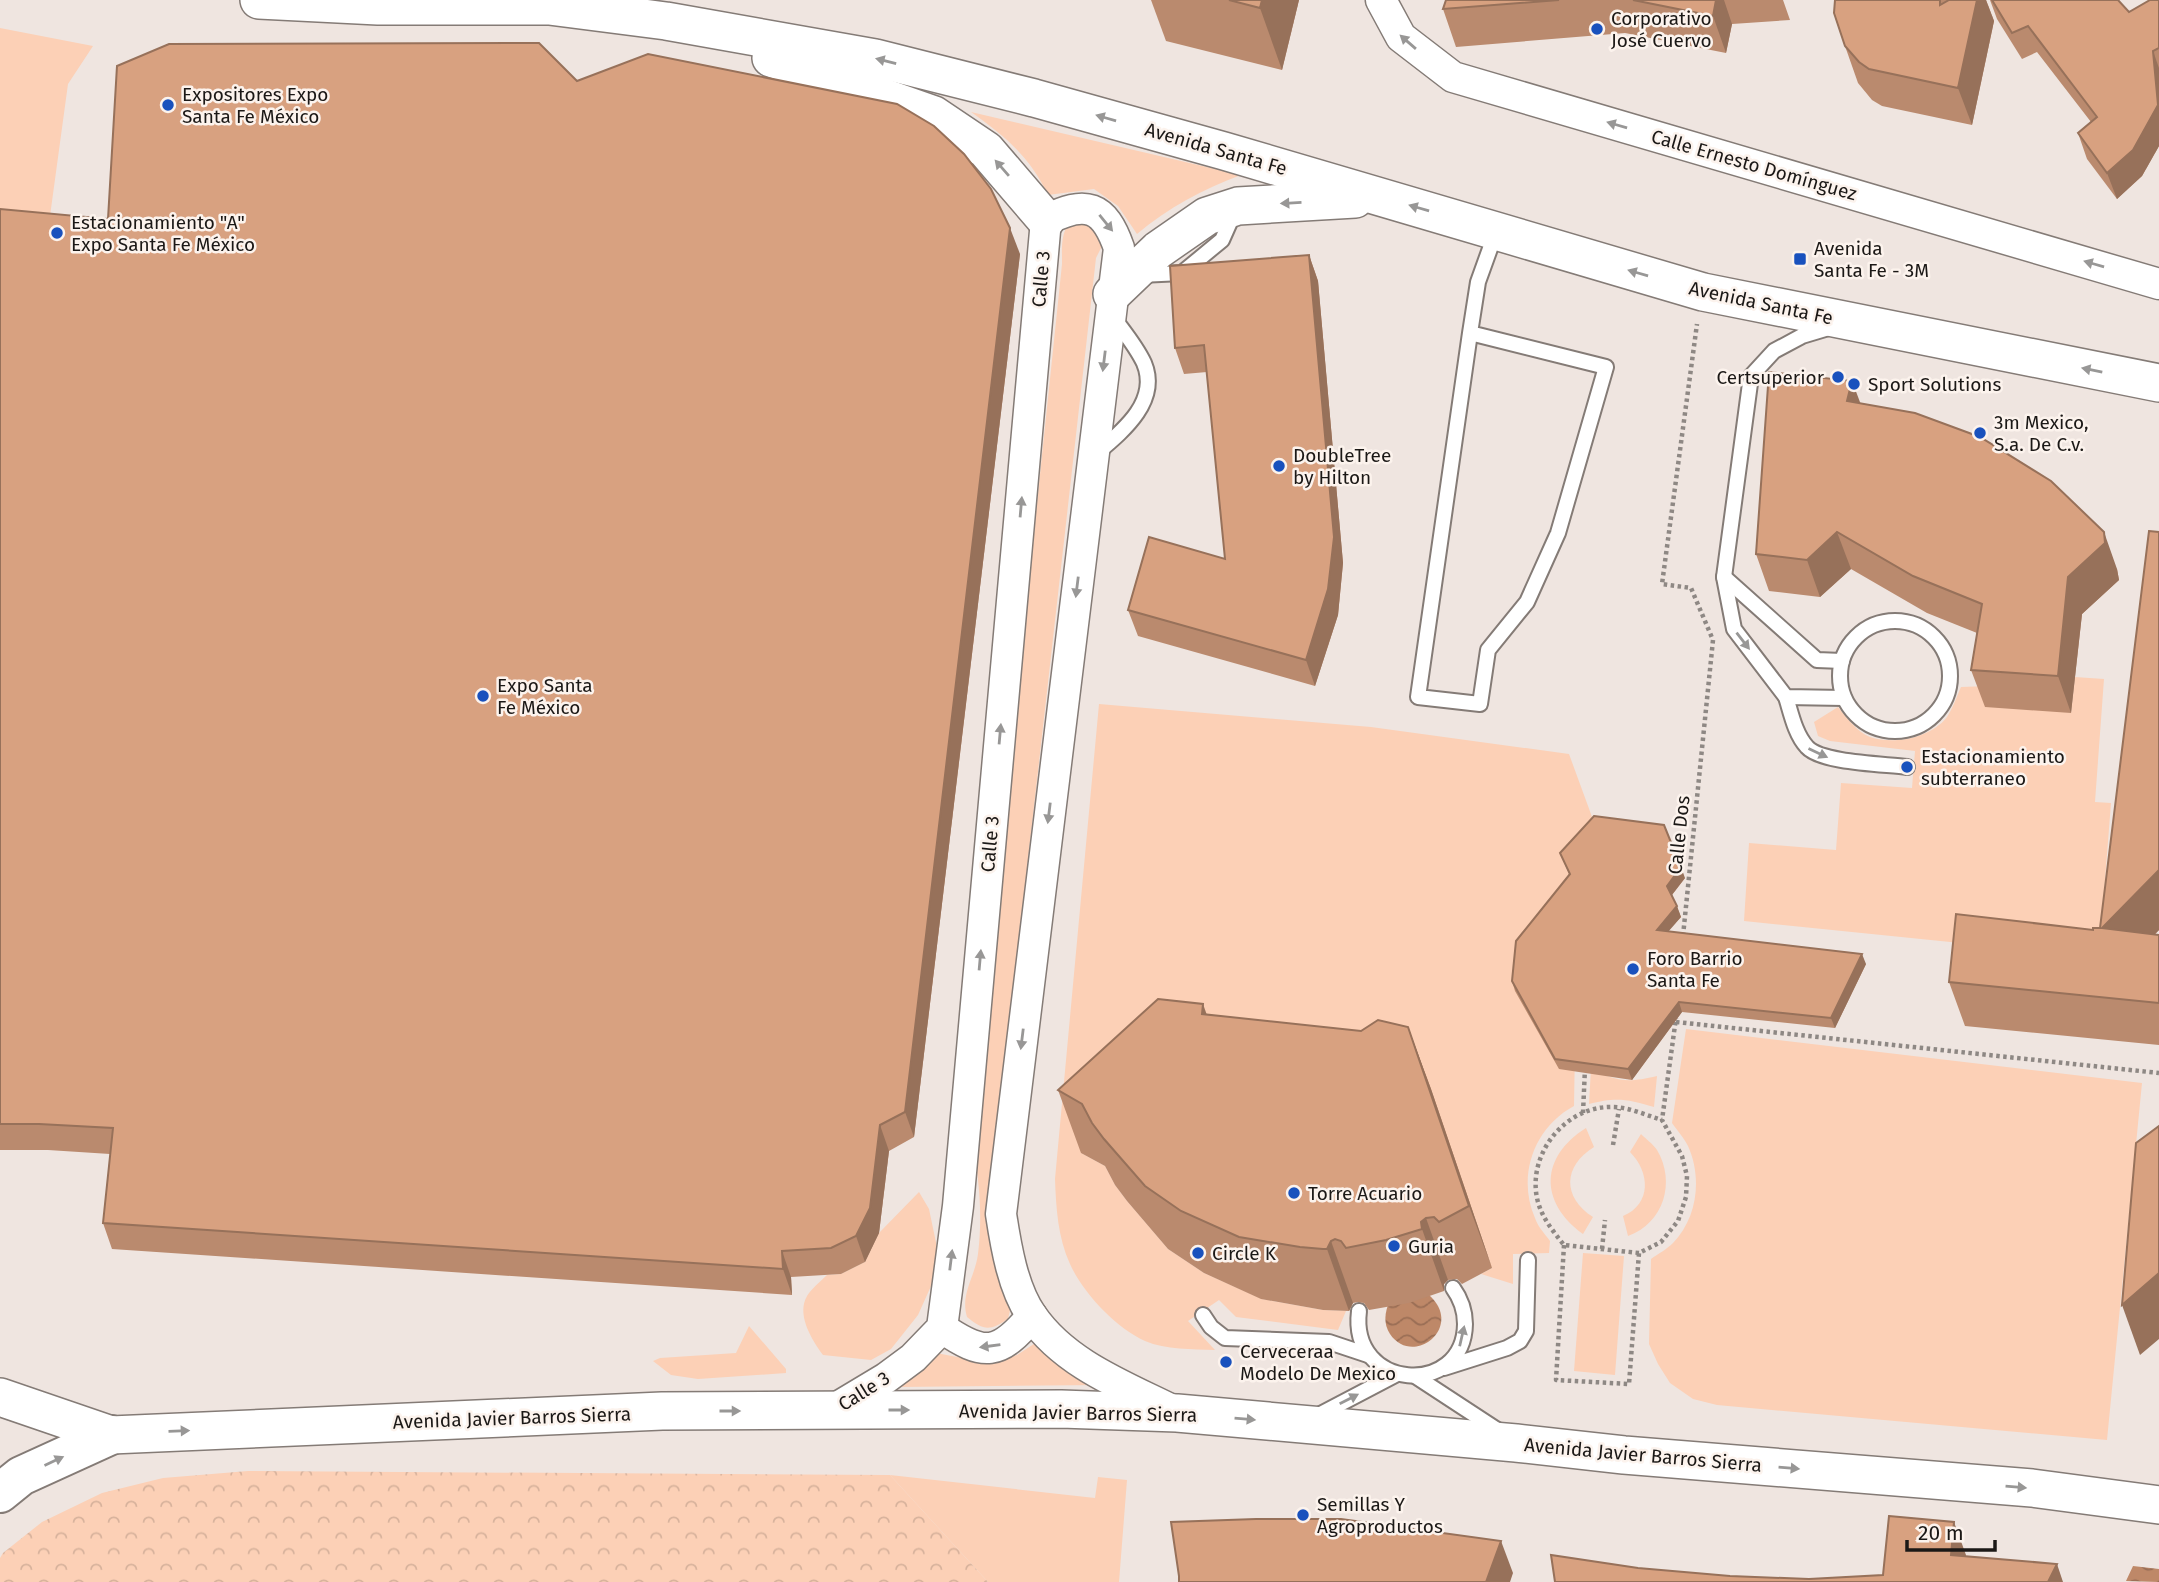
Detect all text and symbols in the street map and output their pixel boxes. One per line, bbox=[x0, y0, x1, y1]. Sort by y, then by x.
place label: Corporativo José Cuervo bbox=[1611, 7, 1712, 52]
marker: Corporativo José Cuervo bbox=[1589, 21, 1605, 37]
one-way arrow bbox=[1399, 34, 1417, 50]
one-way arrow bbox=[875, 55, 897, 66]
place label: Expositores Expo Santa Fe México bbox=[182, 83, 328, 128]
marker: Expositores Expo Santa Fe México bbox=[160, 97, 176, 113]
one-way arrow bbox=[1095, 112, 1117, 123]
street label: Avenida Santa Fe bbox=[1142, 118, 1290, 180]
one-way arrow bbox=[1606, 119, 1627, 129]
street label: Calle Ernesto Domínguez bbox=[1649, 125, 1859, 205]
one-way arrow bbox=[995, 160, 1010, 177]
one-way arrow bbox=[1280, 197, 1302, 208]
one-way arrow bbox=[1409, 203, 1430, 213]
place label: Estacionamiento "A" Expo Santa Fe México bbox=[71, 211, 255, 256]
one-way arrow bbox=[1098, 214, 1113, 232]
marker: Estacionamiento "A" Expo Santa Fe México bbox=[49, 225, 65, 241]
place label: Avenida Santa Fe - 3M bbox=[1814, 237, 1929, 282]
street label: Calle 3 bbox=[1027, 250, 1055, 308]
marker: Avenida Santa Fe - 3M bbox=[1792, 251, 1808, 267]
one-way arrow bbox=[2083, 259, 2104, 269]
one-way arrow bbox=[1627, 267, 1648, 277]
street label: Avenida Santa Fe bbox=[1687, 277, 1835, 329]
one-way arrow bbox=[1098, 351, 1109, 373]
one-way arrow bbox=[2081, 364, 2103, 375]
place label: Certsuperior bbox=[1716, 366, 1825, 389]
marker: Certsuperior bbox=[1830, 369, 1846, 385]
place label: Sport Solutions bbox=[1868, 373, 2001, 396]
marker: Sport Solutions bbox=[1846, 376, 1862, 392]
place label: 3m Mexico, S.a. De C.v. bbox=[1994, 411, 2089, 456]
marker: 3m Mexico, S.a. De C.v. bbox=[1972, 425, 1988, 441]
place label: DoubleTree by Hilton bbox=[1293, 444, 1391, 489]
marker: DoubleTree by Hilton bbox=[1271, 458, 1287, 474]
one-way arrow bbox=[1015, 496, 1026, 518]
one-way arrow bbox=[1071, 577, 1082, 599]
one-way arrow bbox=[1736, 632, 1751, 650]
place label: Expo Santa Fe México bbox=[497, 674, 593, 719]
marker: Expo Santa Fe México bbox=[475, 688, 491, 704]
one-way arrow bbox=[995, 723, 1006, 745]
place label: Estacionamiento subterraneo bbox=[1921, 745, 2065, 790]
one-way arrow bbox=[1808, 747, 1829, 759]
marker: Estacionamiento subterraneo bbox=[1899, 759, 1915, 775]
street label: Calle Dos bbox=[1663, 794, 1695, 876]
one-way arrow bbox=[1044, 802, 1055, 824]
street label: Calle 3 bbox=[976, 815, 1004, 873]
place label: Foro Barrio Santa Fe bbox=[1647, 947, 1743, 992]
one-way arrow bbox=[975, 949, 986, 971]
marker: Foro Barrio Santa Fe bbox=[1625, 961, 1641, 977]
one-way arrow bbox=[1017, 1028, 1028, 1050]
place label: Torre Acuario bbox=[1308, 1182, 1422, 1205]
marker: Torre Acuario bbox=[1286, 1185, 1302, 1201]
place label: Guria bbox=[1408, 1235, 1454, 1258]
marker: Guria bbox=[1386, 1238, 1402, 1254]
place label: Circle K bbox=[1212, 1242, 1277, 1265]
marker: Circle K bbox=[1190, 1245, 1206, 1261]
one-way arrow bbox=[946, 1249, 957, 1271]
one-way arrow bbox=[1457, 1325, 1468, 1347]
one-way arrow bbox=[979, 1340, 1001, 1351]
place label: Cerveceraa Modelo De Mexico bbox=[1240, 1340, 1396, 1385]
marker: Cerveceraa Modelo De Mexico bbox=[1218, 1354, 1234, 1370]
street label: Calle 3 bbox=[834, 1366, 894, 1416]
one-way arrow bbox=[1340, 1393, 1359, 1405]
street label: Avenida Javier Barros Sierra bbox=[959, 1399, 1197, 1427]
street label: Avenida Javier Barros Sierra bbox=[392, 1402, 632, 1434]
one-way arrow bbox=[889, 1404, 911, 1416]
one-way arrow bbox=[720, 1405, 742, 1417]
one-way arrow bbox=[1234, 1414, 1256, 1425]
one-way arrow bbox=[169, 1426, 191, 1437]
street label: Avenida Javier Barros Sierra bbox=[1523, 1433, 1763, 1477]
one-way arrow bbox=[44, 1455, 64, 1467]
one-way arrow bbox=[1778, 1463, 1800, 1474]
one-way arrow bbox=[2005, 1482, 2027, 1493]
place label: Semillas Y Agroproductos bbox=[1317, 1493, 1443, 1538]
marker: Semillas Y Agroproductos bbox=[1295, 1507, 1311, 1523]
scale bar bbox=[1907, 1508, 1994, 1552]
text: 20 m bbox=[1918, 1520, 1964, 1546]

